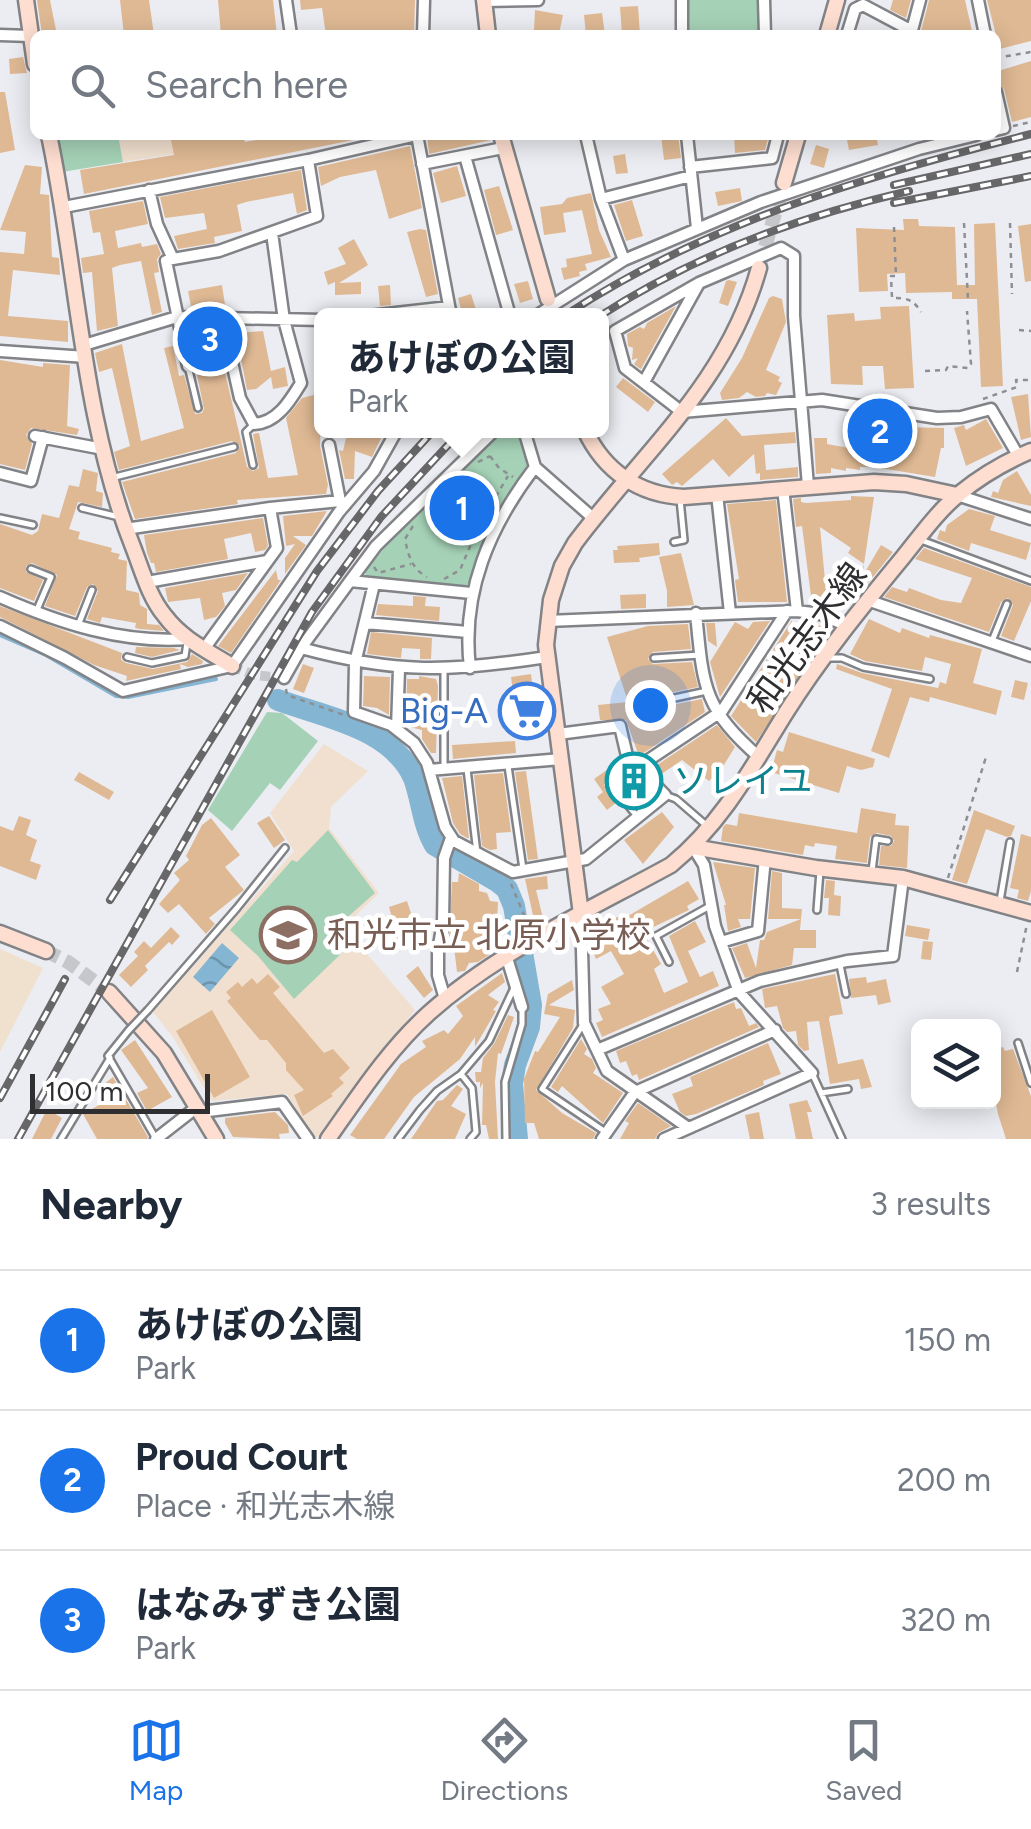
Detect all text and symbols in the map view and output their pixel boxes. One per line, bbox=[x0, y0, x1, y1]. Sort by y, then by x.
search box bbox=[30, 30, 1001, 140]
icon: search bbox=[65, 58, 120, 113]
text: Search here bbox=[145, 62, 348, 108]
pin: 3 bbox=[178, 302, 242, 376]
popup bbox=[314, 308, 609, 438]
text: あけぼの公園 bbox=[347, 335, 576, 381]
text: Park bbox=[347, 382, 408, 420]
pin: 2 bbox=[848, 394, 912, 468]
pin: 1 bbox=[430, 470, 494, 546]
street label: 和光志木線 bbox=[739, 555, 875, 721]
your location bbox=[625, 680, 676, 731]
supermarket icon: Big-A bbox=[497, 681, 557, 741]
place label: Big-A bbox=[400, 690, 488, 732]
building icon: ソレイユ bbox=[604, 751, 664, 811]
place label: ソレイユ bbox=[673, 760, 812, 802]
school or university icon: 和光市立 北原小学校 bbox=[258, 905, 318, 965]
place label: 和光市立 北原小学校 bbox=[327, 914, 651, 956]
map controls bbox=[911, 1019, 1001, 1109]
button: layers bbox=[911, 1019, 1001, 1109]
scale bar bbox=[30, 1069, 210, 1114]
text: 100 m bbox=[45, 1074, 123, 1108]
text: Nearby bbox=[40, 1179, 182, 1230]
text: 3 results bbox=[871, 1185, 991, 1223]
text: あけぼの公園 bbox=[135, 1302, 363, 1348]
text: 1 bbox=[66, 1321, 79, 1359]
text: 150 m bbox=[904, 1321, 991, 1359]
text: Park bbox=[135, 1349, 196, 1387]
text: Proud Court bbox=[135, 1434, 348, 1480]
text: 2 bbox=[63, 1461, 82, 1499]
text: 200 m bbox=[897, 1461, 991, 1499]
text: Place · 和光志木線 bbox=[135, 1487, 396, 1525]
text: はなみずき公園 bbox=[135, 1582, 401, 1628]
text: 3 bbox=[64, 1601, 81, 1639]
text: 320 m bbox=[900, 1601, 991, 1639]
text: Park bbox=[135, 1629, 196, 1667]
tab: Map bbox=[129, 1713, 184, 1807]
tab: Directions bbox=[441, 1713, 568, 1807]
tab: Saved bbox=[825, 1713, 902, 1807]

